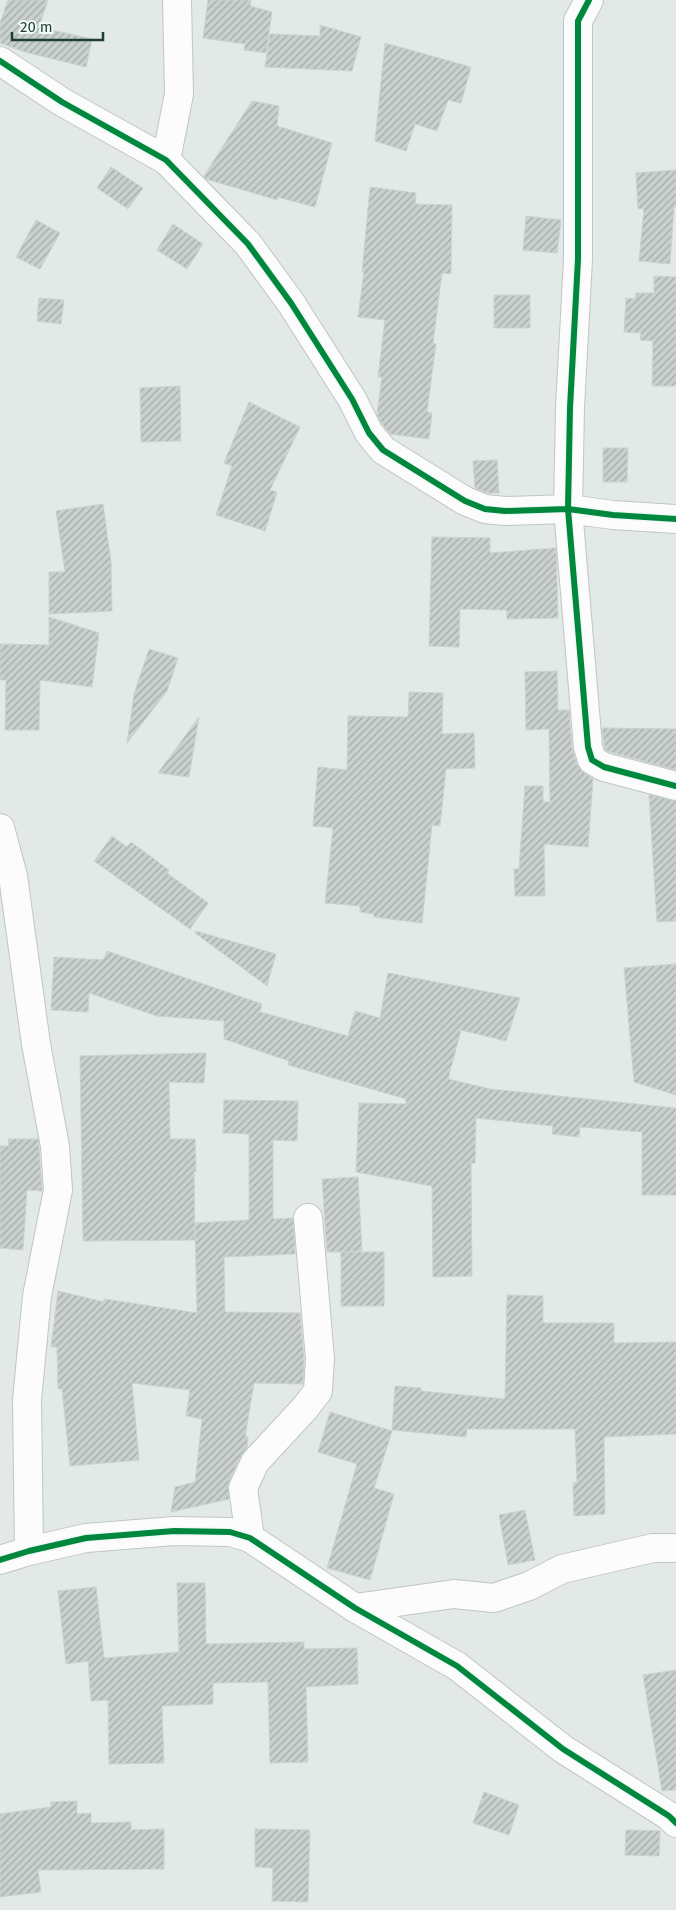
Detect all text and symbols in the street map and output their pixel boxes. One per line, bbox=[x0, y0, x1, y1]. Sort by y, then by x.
scale bar bbox=[12, 10, 104, 42]
text: 20 m bbox=[20, 18, 53, 36]

